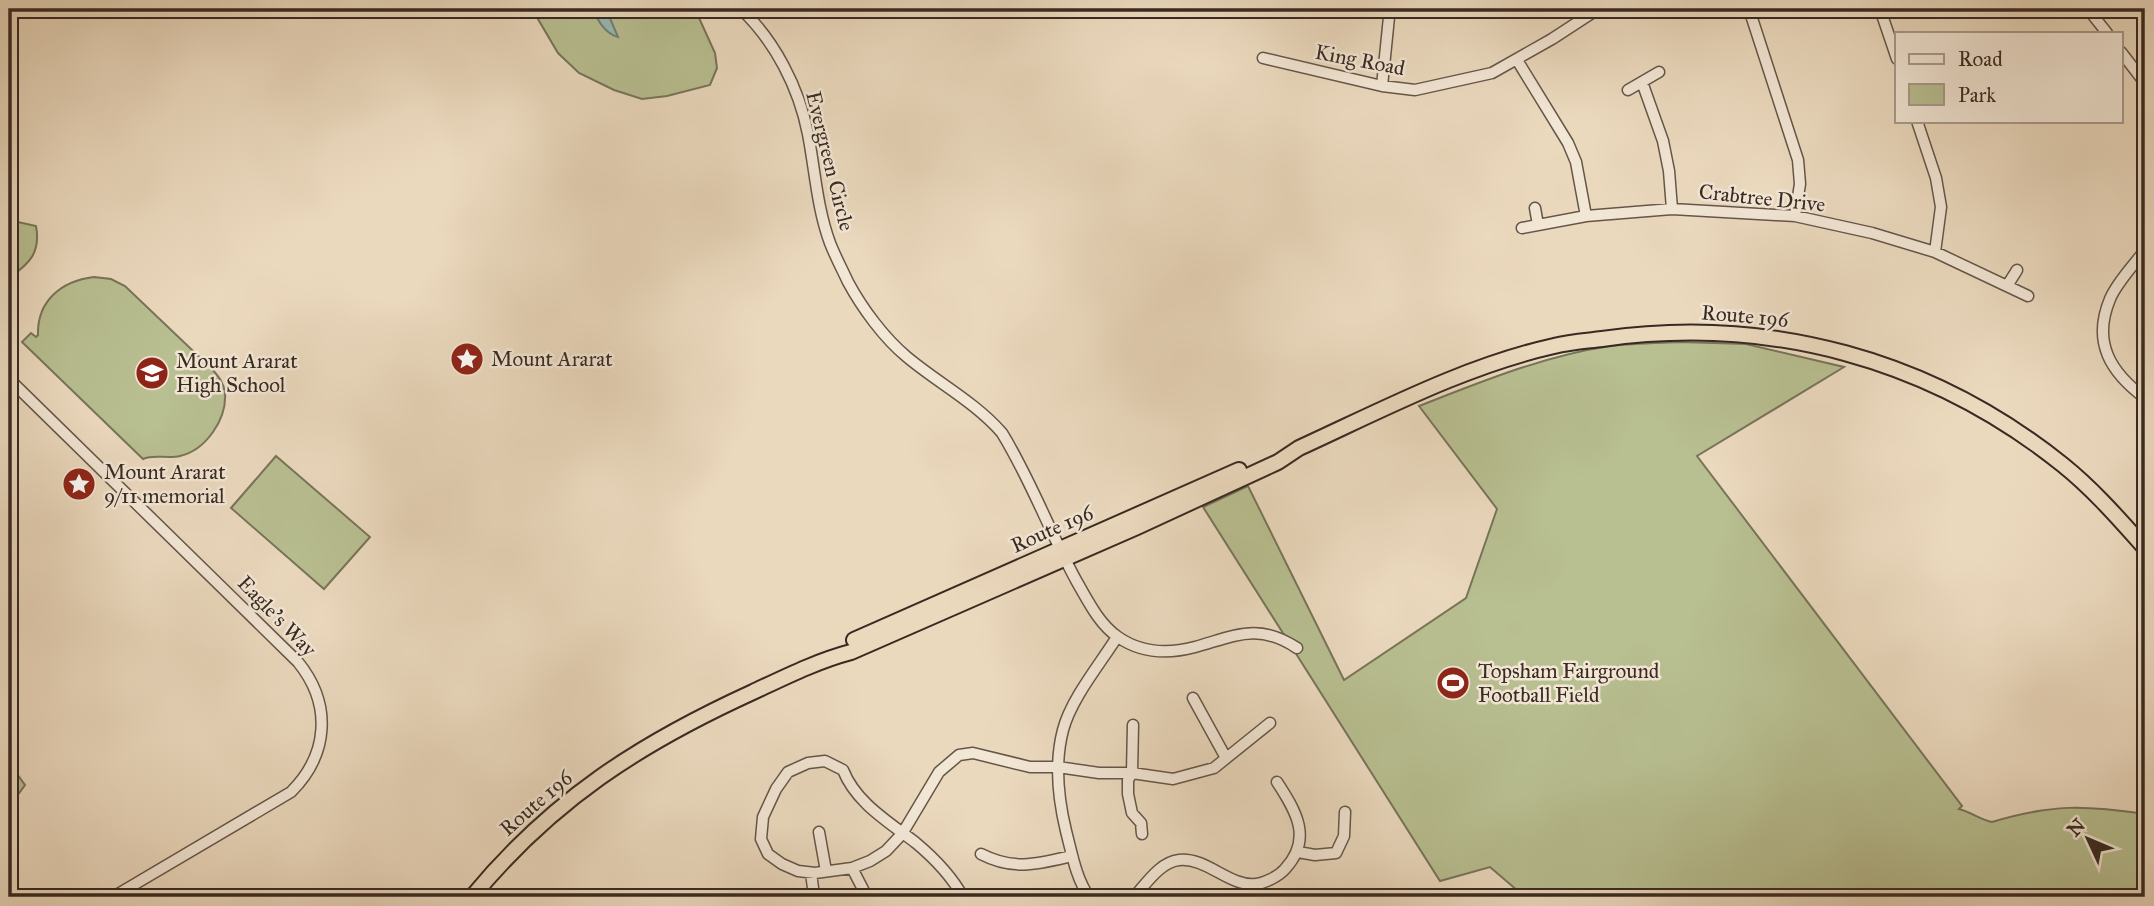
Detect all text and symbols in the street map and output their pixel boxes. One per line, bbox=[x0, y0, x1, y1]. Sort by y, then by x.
legend bbox=[1895, 32, 2122, 122]
street label: King Road bbox=[1313, 39, 1408, 82]
text: Road bbox=[1958, 46, 2003, 72]
text: Park bbox=[1958, 82, 1996, 108]
street label: Evergreen Circle bbox=[800, 88, 860, 234]
street label: Crabtree Drive bbox=[1698, 178, 1827, 218]
street label: Route 196 bbox=[1700, 299, 1791, 333]
place icon: Mount Ararat bbox=[448, 340, 486, 378]
place label: Mount Ararat bbox=[491, 346, 613, 372]
place label: Mount Ararat High School bbox=[176, 348, 298, 398]
school or university icon: Mount Ararat High School bbox=[133, 354, 171, 392]
place label: Mount Ararat 9/11 memorial bbox=[104, 459, 226, 509]
place icon: Mount Ararat 9/11 memorial bbox=[60, 465, 98, 503]
street label: Route 196 bbox=[1007, 499, 1098, 559]
street label: Eagle's Way bbox=[232, 570, 323, 663]
place label: Topsham Fairground Football Field bbox=[1478, 658, 1660, 708]
sports icon: Topsham Fairground Football Field bbox=[1434, 664, 1472, 702]
street label: Route 196 bbox=[494, 764, 578, 841]
north arrow bbox=[2052, 804, 2122, 874]
text: N bbox=[2062, 814, 2090, 841]

